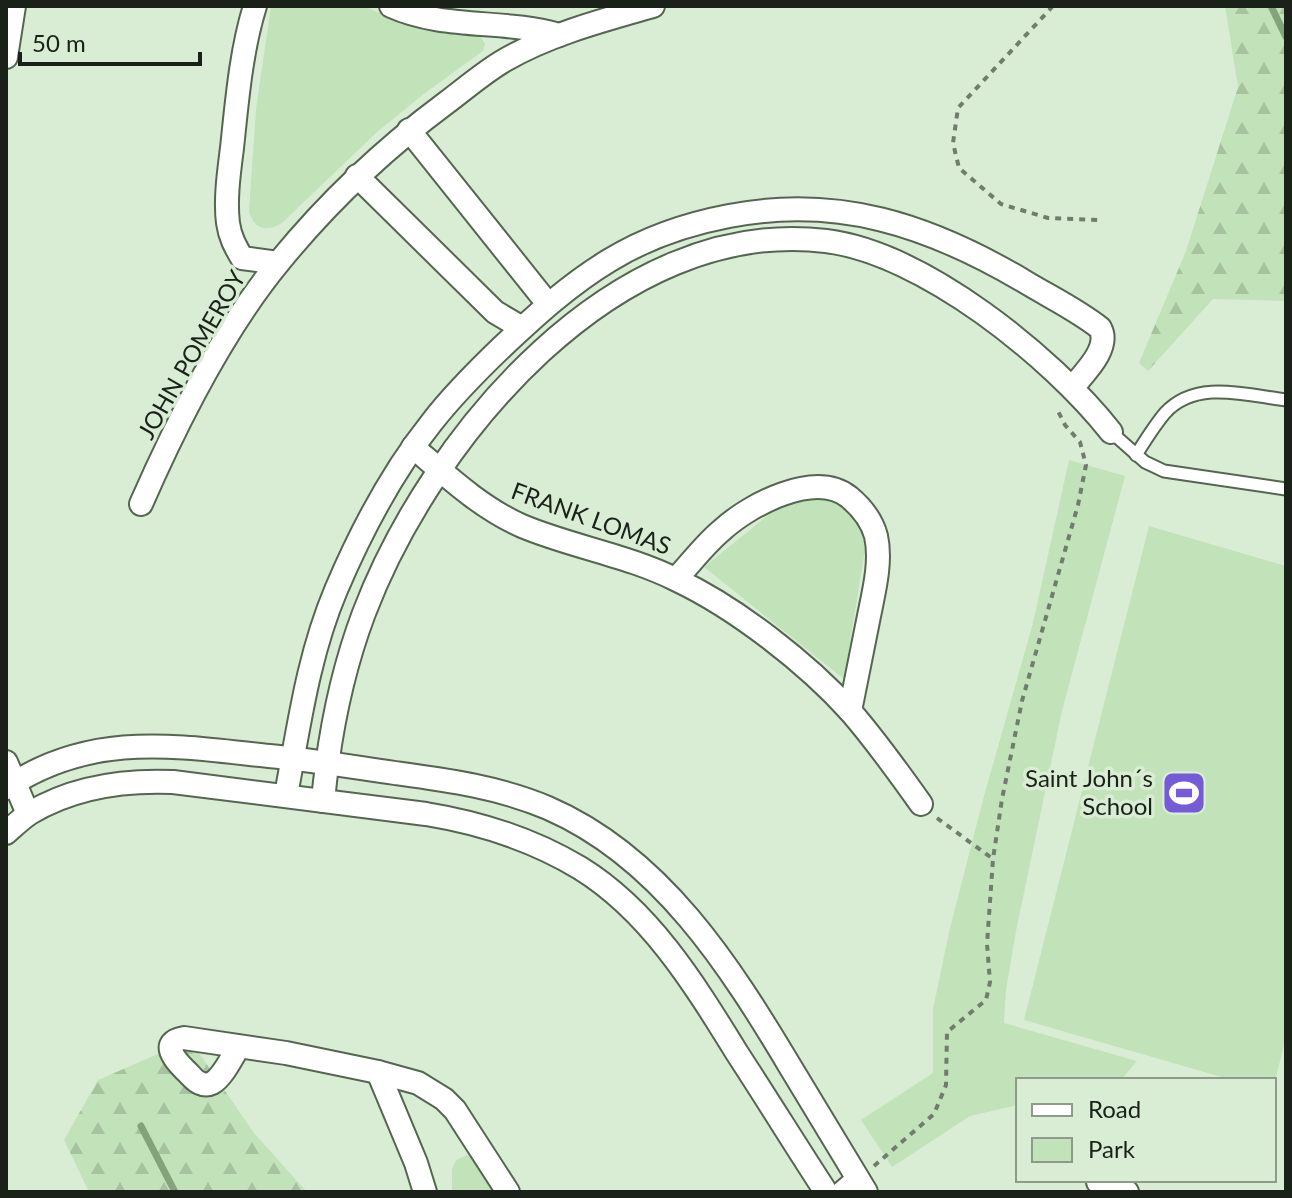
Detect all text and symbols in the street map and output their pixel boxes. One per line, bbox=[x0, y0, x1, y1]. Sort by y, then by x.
scale bar bbox=[20, 16, 200, 66]
text: 50 m bbox=[32, 28, 86, 57]
street label: JOHN POMEROY bbox=[131, 265, 251, 444]
street label: FRANK LOMAS bbox=[508, 475, 675, 560]
place label: Saint John´s School bbox=[1025, 763, 1153, 820]
sports icon: Saint John´s School bbox=[1160, 769, 1208, 817]
legend bbox=[1016, 1078, 1276, 1182]
text: Road bbox=[1088, 1094, 1141, 1123]
text: Park bbox=[1088, 1134, 1136, 1163]

